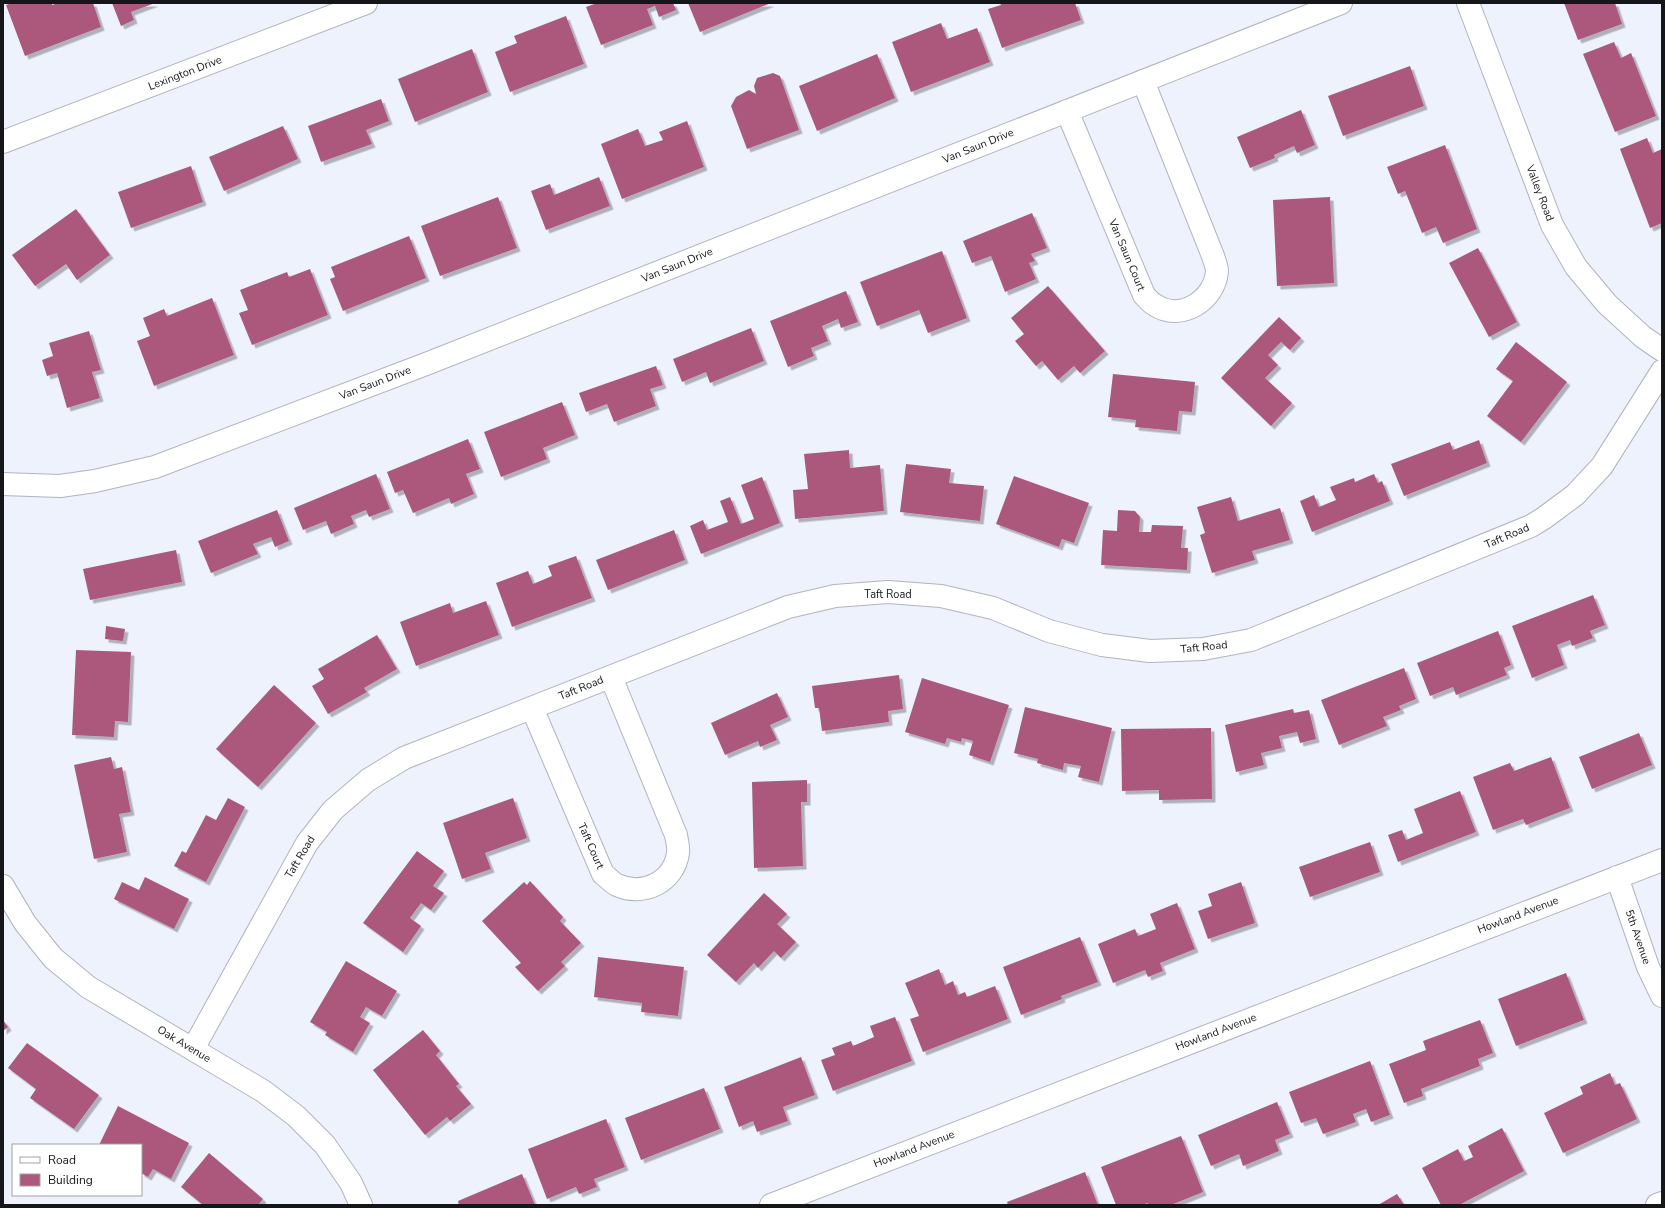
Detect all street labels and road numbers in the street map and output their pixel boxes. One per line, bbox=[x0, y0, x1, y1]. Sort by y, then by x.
street label: Lexington Drive bbox=[146, 52, 224, 94]
street label: Van Saun Drive bbox=[939, 125, 1016, 168]
street label: Valley Road bbox=[1522, 162, 1558, 223]
street label: Van Saun Court bbox=[1105, 216, 1149, 294]
street label: Van Saun Drive bbox=[638, 244, 715, 287]
street label: Van Saun Drive bbox=[336, 362, 413, 404]
street label: Taft Road bbox=[1482, 520, 1532, 552]
street label: Taft Road bbox=[864, 587, 912, 602]
street label: Taft Road bbox=[1180, 637, 1228, 657]
street label: Taft Road bbox=[556, 672, 606, 704]
street label: Taft Court bbox=[574, 821, 608, 872]
street label: Taft Road bbox=[281, 833, 319, 881]
street label: Howland Avenue bbox=[1475, 893, 1561, 937]
street label: 5th Avenue bbox=[1622, 908, 1654, 967]
street label: Howland Avenue bbox=[1173, 1010, 1259, 1054]
street label: Oak Avenue bbox=[154, 1022, 214, 1066]
street label: Howland Avenue bbox=[871, 1127, 957, 1171]

